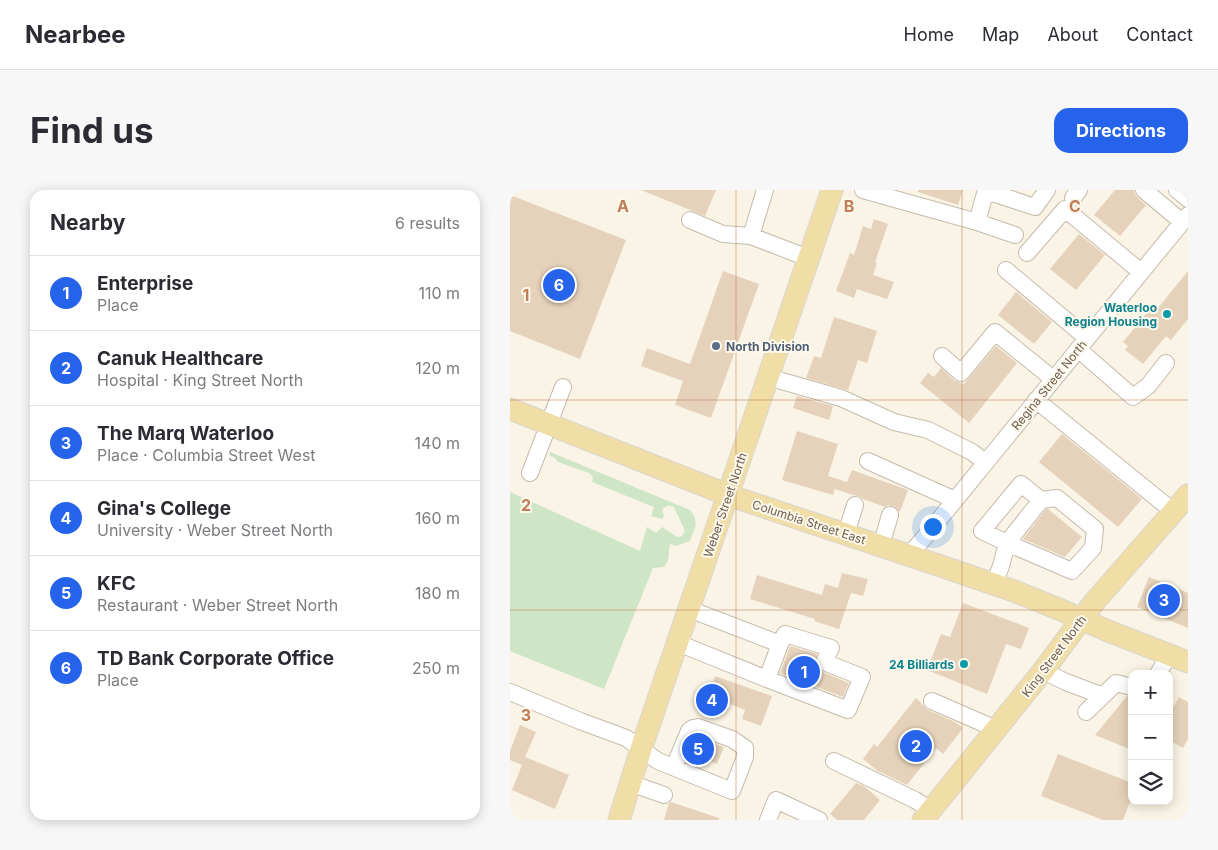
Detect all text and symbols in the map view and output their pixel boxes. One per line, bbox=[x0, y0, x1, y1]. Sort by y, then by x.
text: Nearbee bbox=[25, 20, 126, 49]
text: Home bbox=[904, 24, 954, 45]
text: Map bbox=[982, 24, 1019, 45]
text: About bbox=[1047, 24, 1098, 45]
text: Contact bbox=[1126, 24, 1193, 45]
button: Directions bbox=[1054, 108, 1188, 153]
text: Find us bbox=[30, 109, 154, 151]
text: A bbox=[617, 196, 629, 216]
text: B bbox=[844, 196, 854, 216]
text: C bbox=[1069, 196, 1081, 216]
text: Nearby bbox=[50, 210, 125, 235]
text: 6 results bbox=[395, 213, 460, 233]
pin: 6 bbox=[543, 266, 575, 304]
text: Enterprise bbox=[97, 272, 193, 295]
text: 1 bbox=[63, 283, 69, 303]
text: 110 m bbox=[418, 283, 460, 303]
text: 1 bbox=[523, 285, 529, 305]
text: Place bbox=[97, 295, 139, 315]
place label: Waterloo Region Housing bbox=[1065, 300, 1157, 329]
marker: Waterloo Region Housing bbox=[1161, 308, 1173, 320]
street label: Regina Street North bbox=[1008, 337, 1090, 433]
place label: North Division bbox=[726, 339, 810, 354]
marker: North Division bbox=[710, 340, 722, 352]
text: Canuk Healthcare bbox=[97, 347, 263, 370]
text: 2 bbox=[61, 358, 71, 378]
text: 120 m bbox=[415, 358, 460, 378]
text: Hospital · King Street North bbox=[97, 370, 303, 390]
text: The Marq Waterloo bbox=[97, 422, 274, 445]
text: 3 bbox=[61, 433, 71, 453]
text: 140 m bbox=[415, 433, 460, 453]
text: Place · Columbia Street West bbox=[97, 445, 316, 465]
street label: Weber Street North bbox=[700, 451, 750, 559]
text: 2 bbox=[521, 495, 531, 515]
text: Gina's College bbox=[97, 497, 231, 520]
street label: Columbia Street East bbox=[750, 497, 868, 547]
text: 4 bbox=[61, 508, 71, 528]
text: 160 m bbox=[415, 508, 460, 528]
your location bbox=[920, 514, 946, 540]
text: University · Weber Street North bbox=[97, 520, 333, 540]
text: KFC bbox=[97, 572, 136, 595]
pin: 3 bbox=[1148, 581, 1180, 619]
text: 5 bbox=[61, 583, 71, 603]
text: 180 m bbox=[415, 583, 460, 603]
text: Restaurant · Weber Street North bbox=[97, 595, 338, 615]
street label: King Street North bbox=[1018, 612, 1090, 700]
text: TD Bank Corporate Office bbox=[97, 647, 334, 670]
pin: 1 bbox=[788, 653, 820, 691]
place label: 24 Billiards bbox=[889, 657, 954, 672]
text: 6 bbox=[61, 658, 71, 678]
text: 250 m bbox=[412, 658, 460, 678]
marker: 24 Billiards bbox=[958, 658, 970, 670]
text: Place bbox=[97, 670, 139, 690]
map controls bbox=[1128, 670, 1173, 805]
button: + bbox=[1128, 670, 1173, 715]
pin: 4 bbox=[696, 681, 728, 719]
text: 3 bbox=[521, 705, 531, 725]
button: − bbox=[1128, 715, 1173, 760]
pin: 2 bbox=[900, 727, 932, 765]
pin: 5 bbox=[682, 730, 714, 768]
button: layers bbox=[1128, 760, 1173, 805]

